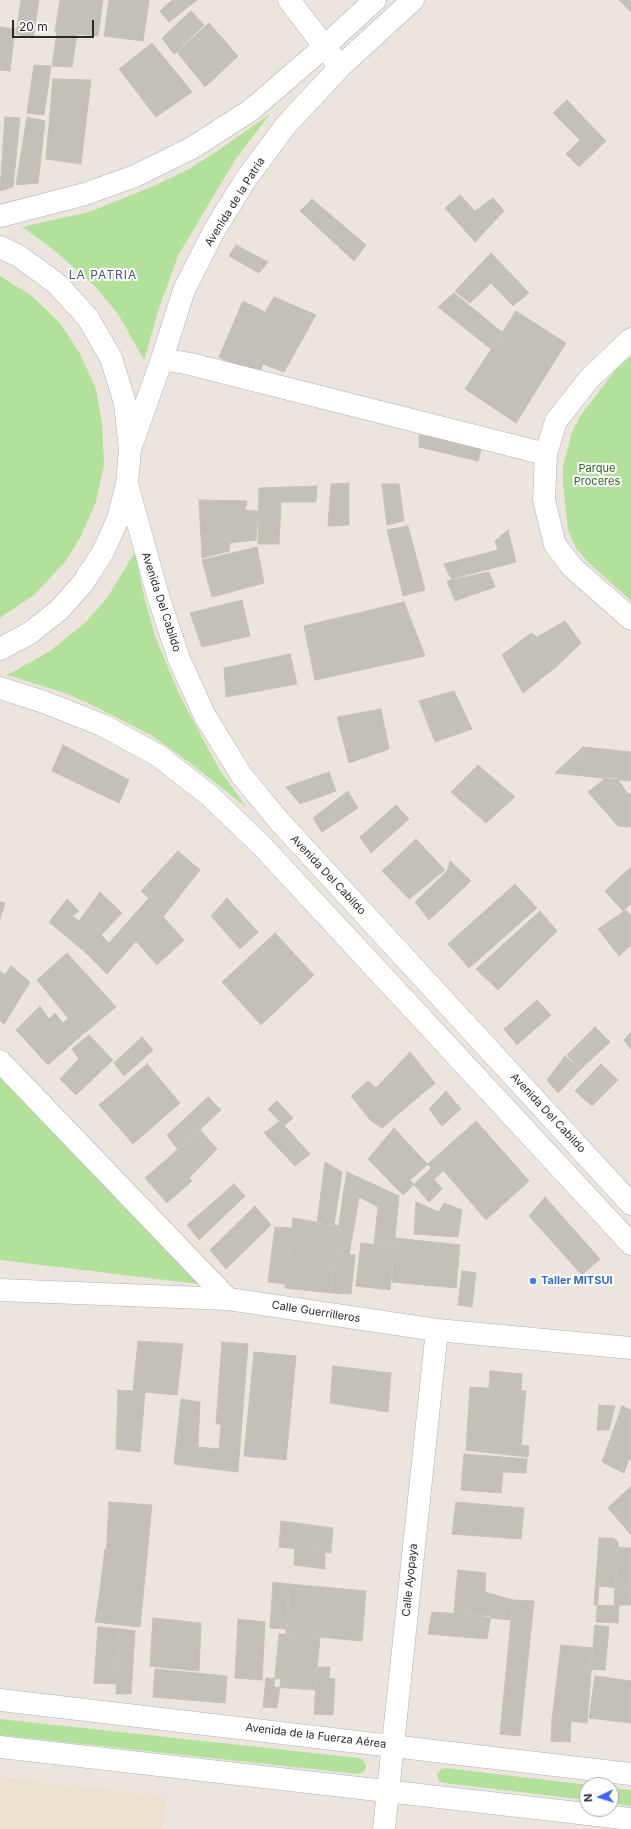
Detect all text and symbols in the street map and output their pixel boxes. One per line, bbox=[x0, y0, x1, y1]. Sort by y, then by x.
scale bar bbox=[14, 12, 96, 38]
text: 20 m bbox=[19, 19, 48, 34]
street label: Avenida de la Patria bbox=[202, 155, 268, 249]
district label: LA PATRIA bbox=[69, 268, 137, 282]
park label: Parque Proceres bbox=[574, 462, 620, 488]
street label: Avenida Del Cabildo bbox=[139, 550, 183, 654]
street label: Avenida Del Cabildo bbox=[288, 832, 368, 918]
street label: Avenida Del Cabildo bbox=[508, 1070, 588, 1156]
place label: Taller MITSUI bbox=[541, 1274, 613, 1288]
marker: Taller MITSUI bbox=[528, 1276, 538, 1286]
street label: Calle Guerrilleros bbox=[271, 1298, 361, 1326]
street label: Calle Ayopaya bbox=[400, 1543, 420, 1617]
street label: Avenida de la Fuerza Aérea bbox=[245, 1721, 387, 1751]
north arrow bbox=[579, 1777, 619, 1817]
text: N bbox=[581, 1793, 595, 1802]

